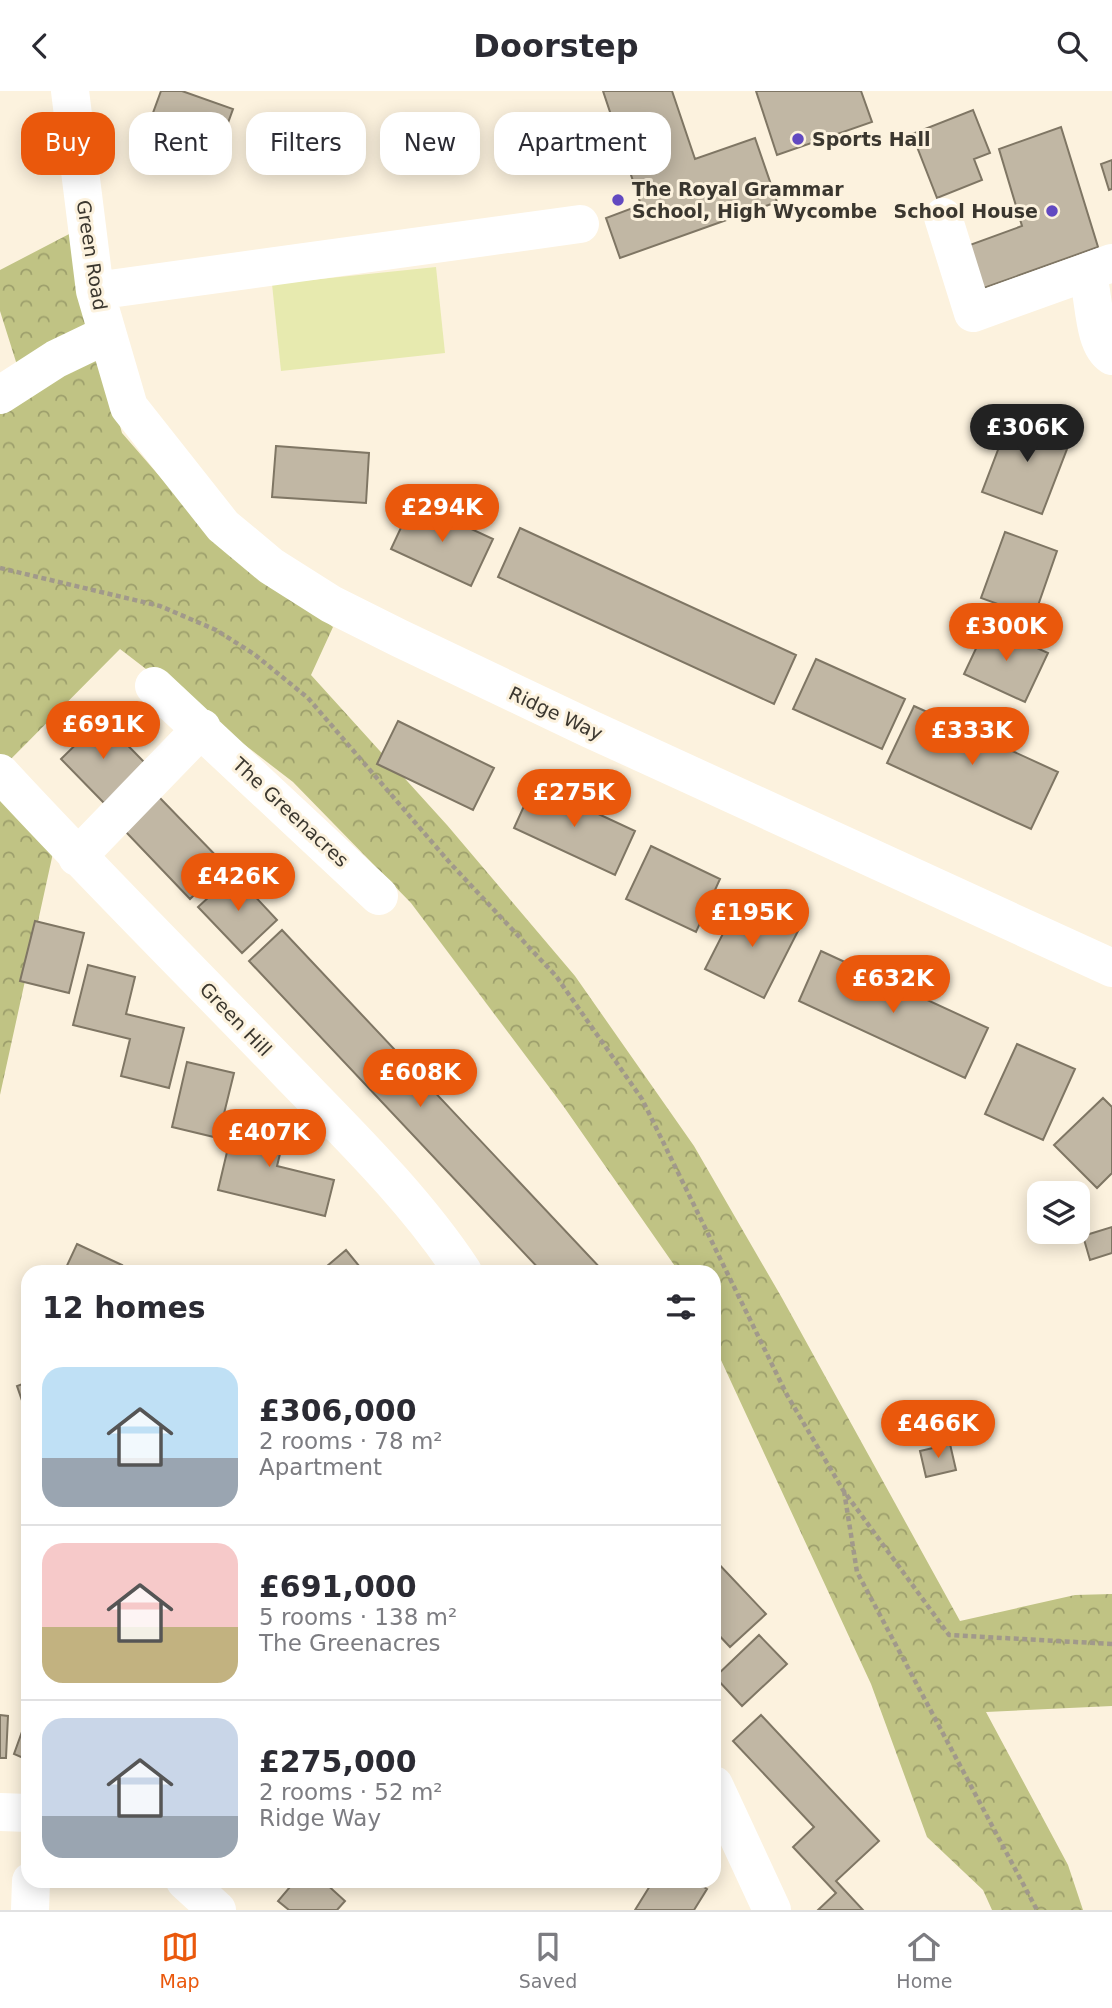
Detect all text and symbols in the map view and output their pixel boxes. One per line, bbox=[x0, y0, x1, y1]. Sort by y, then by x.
icon: back bbox=[21, 27, 59, 65]
text: Doorstep bbox=[473, 27, 639, 65]
icon: search bbox=[1053, 27, 1091, 65]
chip: Buy bbox=[21, 112, 115, 175]
chip: Rent bbox=[129, 112, 232, 175]
chip: Filters bbox=[246, 112, 366, 175]
chip: New bbox=[380, 112, 480, 175]
chip: Apartment bbox=[494, 112, 671, 175]
place label: Sports Hall bbox=[812, 128, 930, 150]
marker: Sports Hall bbox=[790, 131, 806, 147]
place label: The Royal Grammar School, High Wycombe bbox=[632, 178, 877, 222]
marker: The Royal Grammar School, High Wycombe bbox=[610, 192, 626, 208]
street label: Green Road bbox=[72, 198, 112, 312]
place label: School House bbox=[894, 200, 1038, 222]
marker: School House bbox=[1044, 203, 1060, 219]
pin: £306K bbox=[978, 405, 1076, 464]
text: £306K bbox=[986, 414, 1068, 440]
pin: £294K bbox=[393, 484, 491, 544]
text: £294K bbox=[401, 494, 483, 520]
pin: £300K bbox=[957, 603, 1055, 663]
text: £300K bbox=[965, 613, 1047, 639]
street label: Ridge Way bbox=[506, 682, 606, 744]
pin: £691K bbox=[54, 701, 152, 761]
pin: £333K bbox=[923, 707, 1021, 767]
text: £691K bbox=[62, 711, 144, 737]
text: £333K bbox=[931, 717, 1013, 743]
street label: The Greenacres bbox=[228, 752, 353, 871]
pin: £275K bbox=[525, 769, 623, 829]
text: £275K bbox=[533, 779, 615, 805]
pin: £426K bbox=[189, 853, 287, 913]
text: £426K bbox=[197, 863, 279, 889]
pin: £195K bbox=[703, 889, 801, 949]
text: £195K bbox=[711, 899, 793, 925]
pin: £632K bbox=[844, 955, 942, 1015]
text: £632K bbox=[852, 965, 934, 991]
street label: Green Hill bbox=[196, 978, 276, 1060]
pin: £608K bbox=[371, 1049, 469, 1109]
text: £608K bbox=[379, 1059, 461, 1085]
pin: £407K bbox=[220, 1109, 318, 1169]
text: £407K bbox=[228, 1119, 310, 1145]
map controls bbox=[1027, 1181, 1090, 1244]
button: layers bbox=[1027, 1181, 1090, 1244]
icon: filters bbox=[662, 1288, 700, 1326]
text: 12 homes bbox=[42, 1290, 206, 1325]
text: £306,000 bbox=[259, 1393, 417, 1428]
icon: home bbox=[98, 1395, 182, 1479]
pin: £466K bbox=[889, 1401, 987, 1460]
text: £466K bbox=[897, 1410, 979, 1436]
text: 2 rooms · 78 m² bbox=[259, 1428, 443, 1454]
text: Apartment bbox=[259, 1454, 382, 1480]
text: £691,000 bbox=[259, 1569, 417, 1604]
icon: home bbox=[98, 1571, 182, 1655]
text: 5 rooms · 138 m² bbox=[259, 1604, 457, 1630]
text: The Greenacres bbox=[259, 1630, 441, 1656]
text: £275,000 bbox=[259, 1744, 417, 1779]
icon: home bbox=[98, 1746, 182, 1830]
text: 2 rooms · 52 m² bbox=[259, 1779, 443, 1805]
text: Ridge Way bbox=[259, 1805, 381, 1831]
tab: Map bbox=[160, 1928, 200, 1992]
tab: Saved bbox=[519, 1928, 577, 1992]
tab: Home bbox=[896, 1928, 952, 1992]

